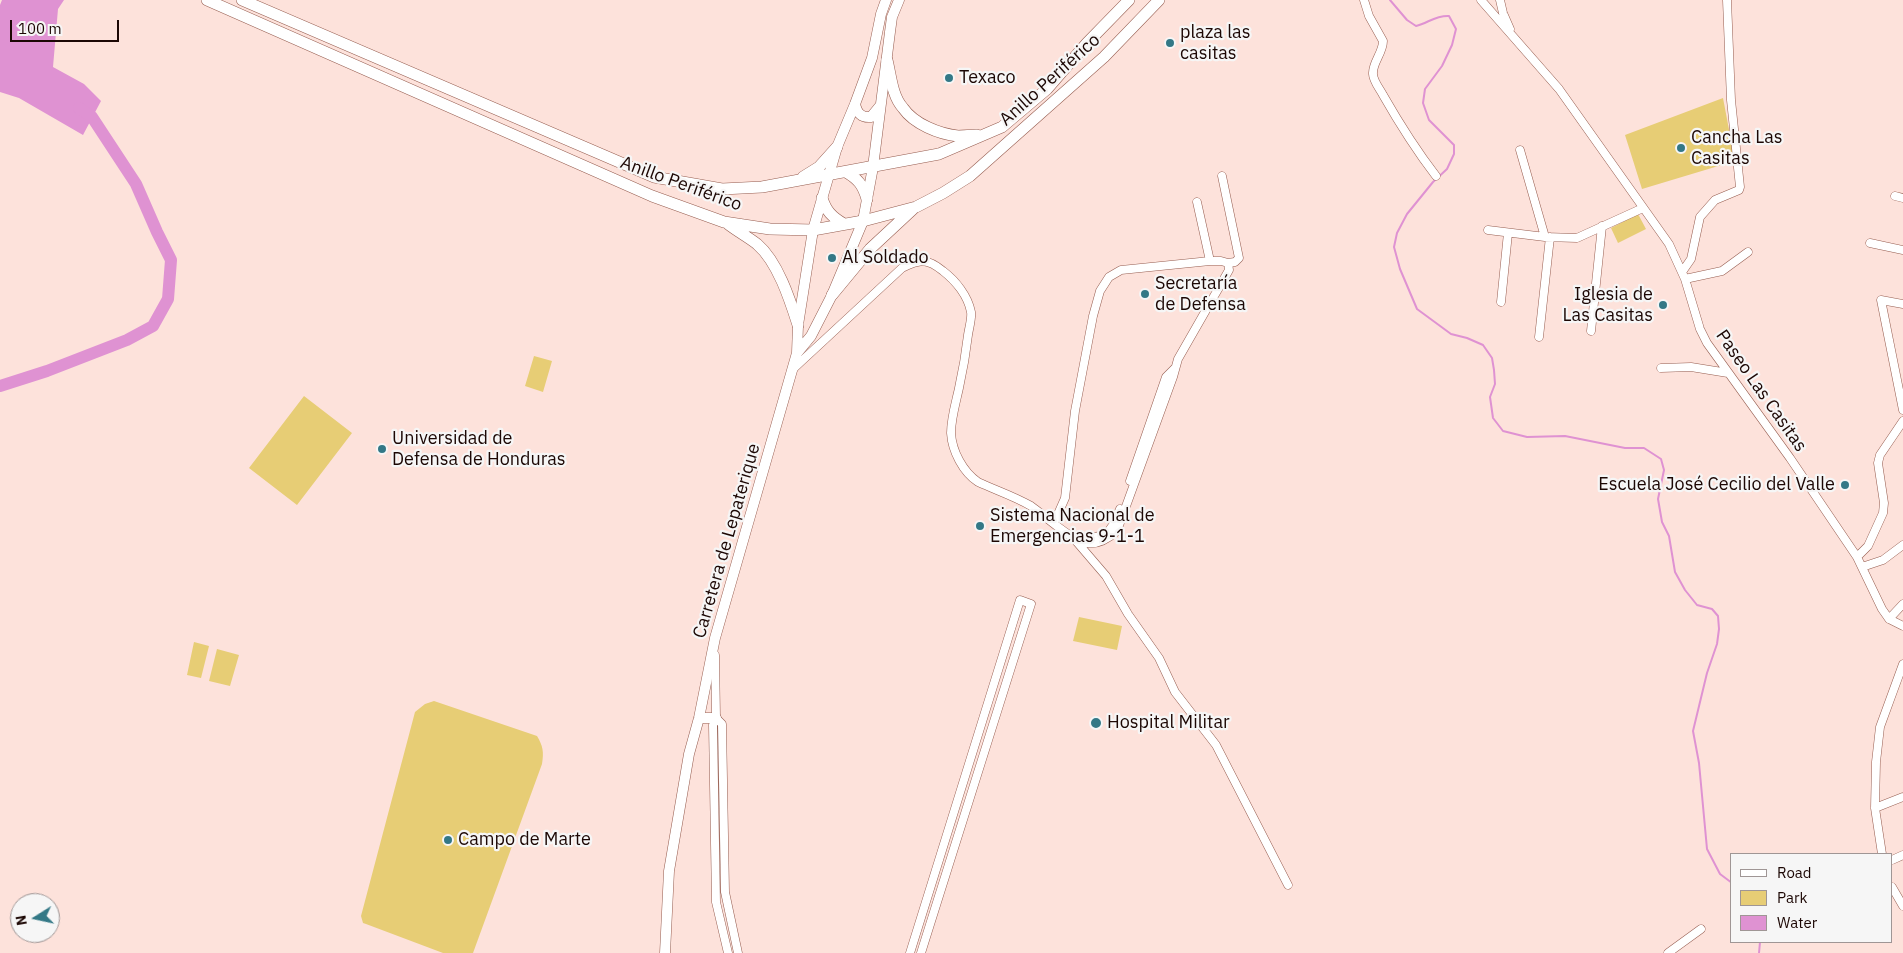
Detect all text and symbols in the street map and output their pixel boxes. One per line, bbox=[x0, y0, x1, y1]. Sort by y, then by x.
scale bar bbox=[12, 10, 121, 42]
text: 100 m bbox=[18, 19, 62, 38]
place label: plaza las casitas bbox=[1180, 22, 1250, 64]
street label: Anillo Periférico bbox=[995, 29, 1105, 131]
marker: plaza las casitas bbox=[1164, 37, 1176, 49]
place label: Texaco bbox=[959, 67, 1016, 89]
marker: Texaco bbox=[943, 72, 955, 84]
place label: Cancha Las Casitas bbox=[1691, 127, 1783, 170]
marker: Cancha Las Casitas bbox=[1675, 142, 1687, 154]
street label: Anillo Periférico bbox=[617, 152, 745, 216]
place label: Al Soldado bbox=[842, 247, 929, 269]
marker: Al Soldado bbox=[826, 252, 838, 264]
place label: Secretaría de Defensa bbox=[1155, 273, 1246, 316]
place label: Iglesia de Las Casitas bbox=[1563, 284, 1653, 326]
marker: Secretaría de Defensa bbox=[1139, 288, 1151, 300]
marker: Iglesia de Las Casitas bbox=[1657, 299, 1669, 311]
street label: Paseo Las Casitas bbox=[1711, 326, 1811, 456]
place label: Universidad de Defensa de Honduras bbox=[392, 428, 566, 470]
street label: Carretera de Lepaterique bbox=[689, 441, 765, 641]
marker: Universidad de Defensa de Honduras bbox=[376, 443, 388, 455]
place label: Escuela José Cecilio del Valle bbox=[1598, 474, 1835, 496]
marker: Escuela José Cecilio del Valle bbox=[1839, 479, 1851, 491]
place label: Sistema Nacional de Emergencias 9-1-1 bbox=[990, 505, 1155, 548]
marker: Sistema Nacional de Emergencias 9-1-1 bbox=[974, 520, 986, 532]
place label: Hospital Militar bbox=[1107, 712, 1230, 734]
marker: Hospital Militar bbox=[1089, 716, 1103, 730]
place label: Campo de Marte bbox=[458, 829, 591, 851]
marker: Campo de Marte bbox=[442, 834, 454, 846]
legend bbox=[1730, 853, 1893, 943]
text: Road bbox=[1777, 863, 1812, 882]
text: Park bbox=[1777, 888, 1807, 907]
north arrow bbox=[10, 893, 60, 943]
text: Water bbox=[1777, 913, 1817, 932]
text: N bbox=[11, 914, 31, 927]

